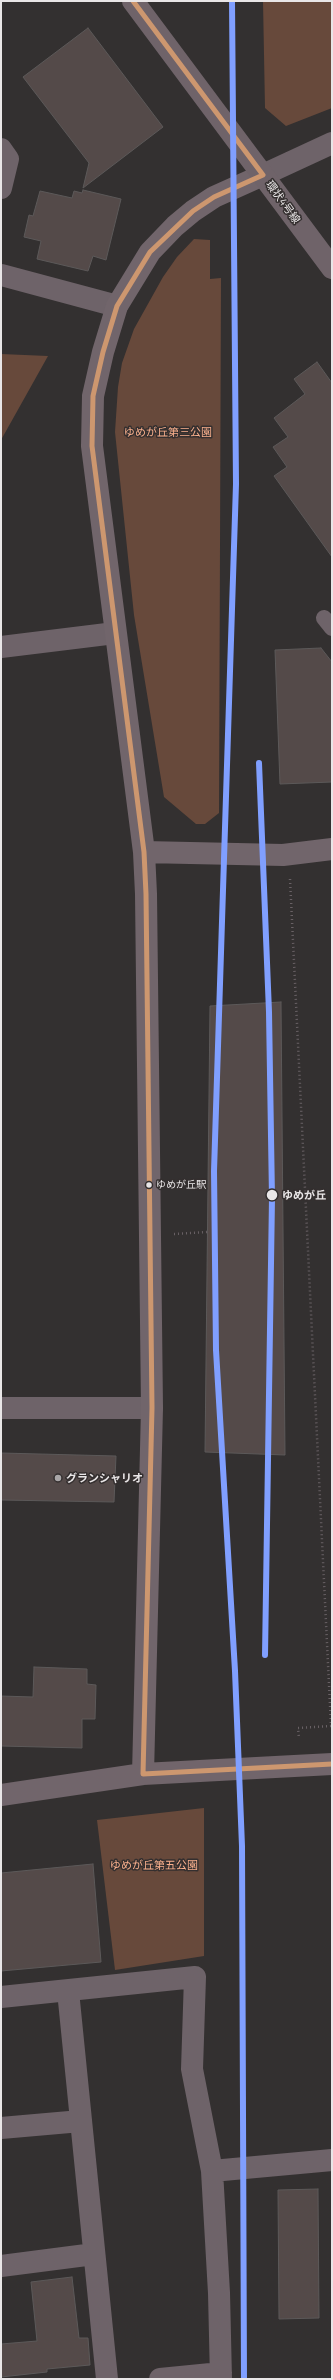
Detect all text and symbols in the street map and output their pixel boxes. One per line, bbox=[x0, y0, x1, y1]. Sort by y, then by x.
street label: 環状4号線 bbox=[263, 178, 303, 226]
park label: ゆめが丘第三公園 bbox=[124, 425, 212, 439]
place label: ゆめが丘駅 bbox=[156, 1179, 206, 1191]
marker: ゆめが丘駅 bbox=[144, 1180, 154, 1190]
marker: ゆめが丘 bbox=[265, 1188, 279, 1202]
place label: ゆめが丘 bbox=[282, 1188, 326, 1202]
place label: グランシャリオ bbox=[66, 1471, 143, 1485]
marker: グランシャリオ bbox=[53, 1473, 63, 1483]
park label: ゆめが丘第五公園 bbox=[110, 1858, 198, 1872]

